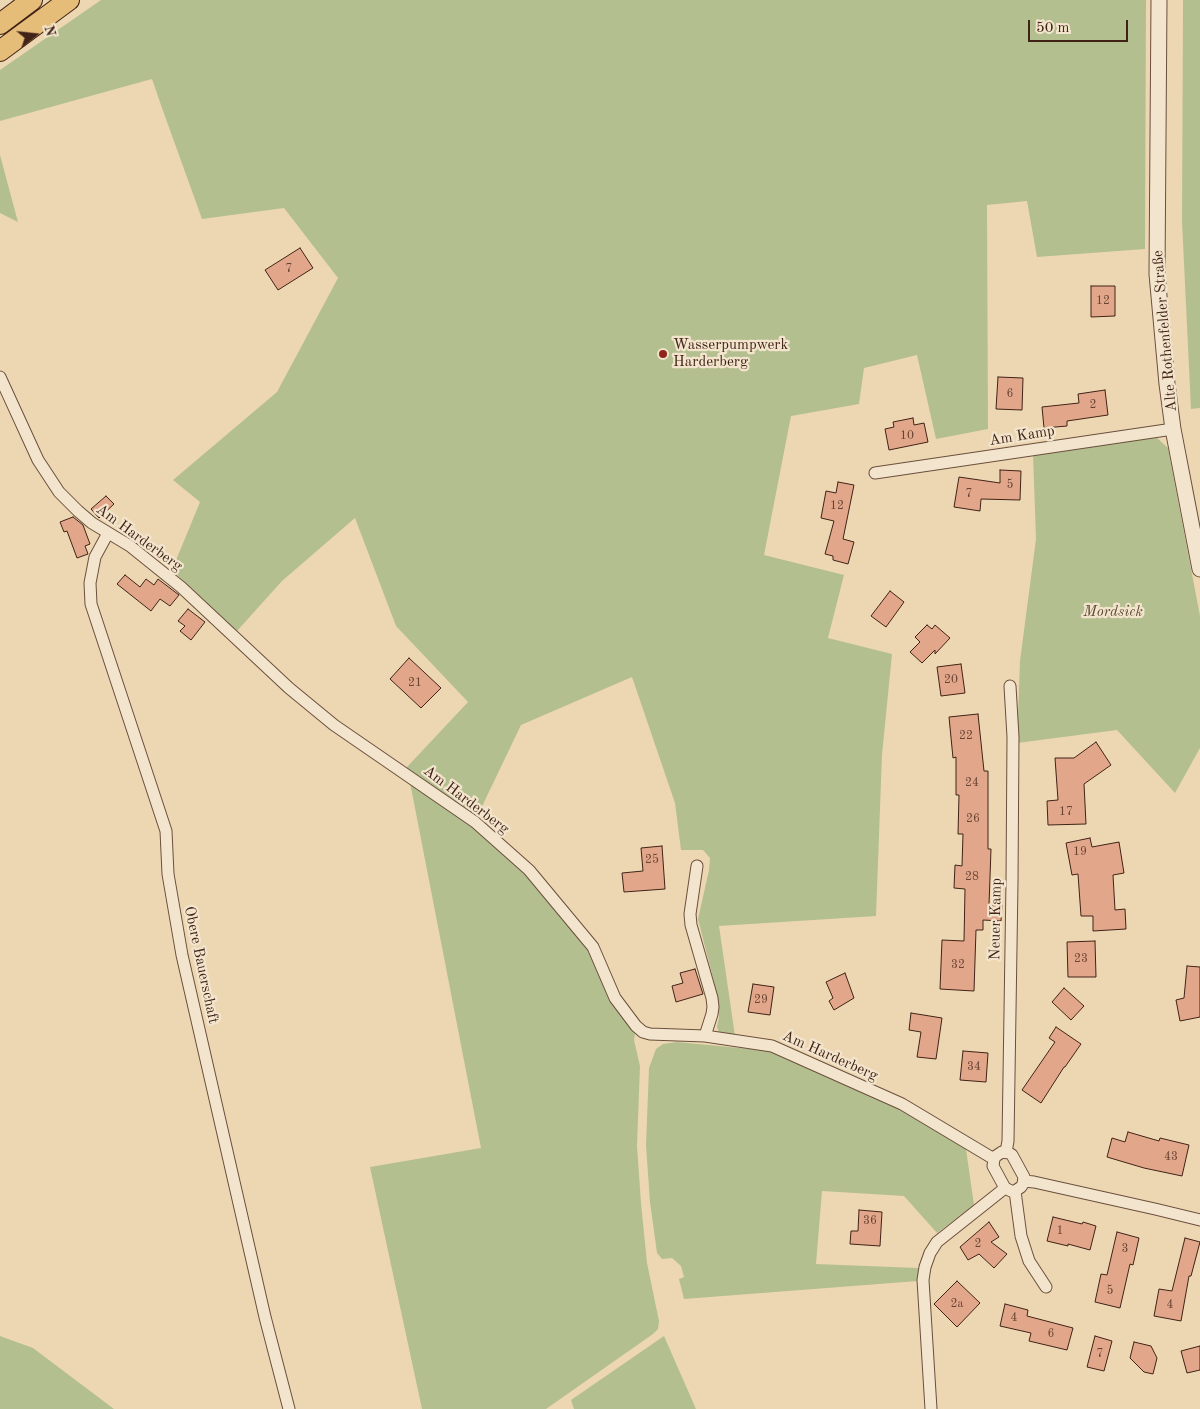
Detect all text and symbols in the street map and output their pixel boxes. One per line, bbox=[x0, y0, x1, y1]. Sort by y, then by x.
north arrow bbox=[10, 10, 60, 60]
scale bar bbox=[1030, 10, 1130, 42]
text: 50 m bbox=[1036, 21, 1070, 36]
text: N bbox=[41, 24, 58, 38]
street label: Alte Rothenfelder Straße bbox=[1149, 249, 1181, 413]
house number: 7 bbox=[286, 262, 292, 276]
house number: 12 bbox=[1096, 294, 1110, 308]
place label: Wasserpumpwerk Harderberg bbox=[673, 336, 788, 371]
marker: Wasserpumpwerk Harderberg bbox=[657, 348, 669, 360]
house number: 6 bbox=[1007, 387, 1013, 401]
house number: 2 bbox=[1090, 398, 1096, 412]
street label: Am Kamp bbox=[988, 422, 1056, 450]
house number: 10 bbox=[900, 429, 914, 443]
house number: 5 bbox=[1007, 478, 1013, 492]
house number: 7 bbox=[966, 487, 972, 501]
house number: 12 bbox=[830, 499, 844, 513]
street label: Am Harderberg bbox=[92, 501, 186, 575]
park label: Mordsiek bbox=[1083, 603, 1143, 621]
house number: 20 bbox=[944, 673, 958, 687]
house number: 21 bbox=[408, 676, 422, 690]
house number: 22 bbox=[959, 729, 973, 743]
street label: Am Harderberg bbox=[420, 762, 512, 838]
house number: 24 bbox=[965, 776, 979, 790]
house number: 17 bbox=[1059, 805, 1073, 819]
house number: 26 bbox=[966, 812, 980, 826]
house number: 19 bbox=[1073, 845, 1087, 859]
house number: 25 bbox=[645, 853, 659, 867]
house number: 28 bbox=[965, 870, 979, 884]
street label: Neuer Kamp bbox=[986, 878, 1006, 960]
street label: Obere Bauerschaft bbox=[180, 904, 222, 1026]
house number: 23 bbox=[1074, 952, 1088, 966]
house number: 32 bbox=[951, 958, 965, 972]
house number: 29 bbox=[754, 993, 768, 1007]
street label: Am Harderberg bbox=[779, 1027, 881, 1085]
house number: 34 bbox=[967, 1060, 981, 1074]
house number: 43 bbox=[1164, 1150, 1178, 1164]
house number: 36 bbox=[863, 1214, 877, 1228]
house number: 1 bbox=[1057, 1224, 1063, 1238]
house number: 2 bbox=[975, 1237, 981, 1251]
house number: 3 bbox=[1122, 1242, 1128, 1256]
house number: 5 bbox=[1107, 1284, 1113, 1298]
house number: 2a bbox=[951, 1297, 963, 1311]
house number: 4 bbox=[1167, 1298, 1173, 1312]
house number: 4 bbox=[1011, 1311, 1017, 1325]
house number: 6 bbox=[1048, 1327, 1054, 1341]
house number: 7 bbox=[1097, 1347, 1103, 1361]

